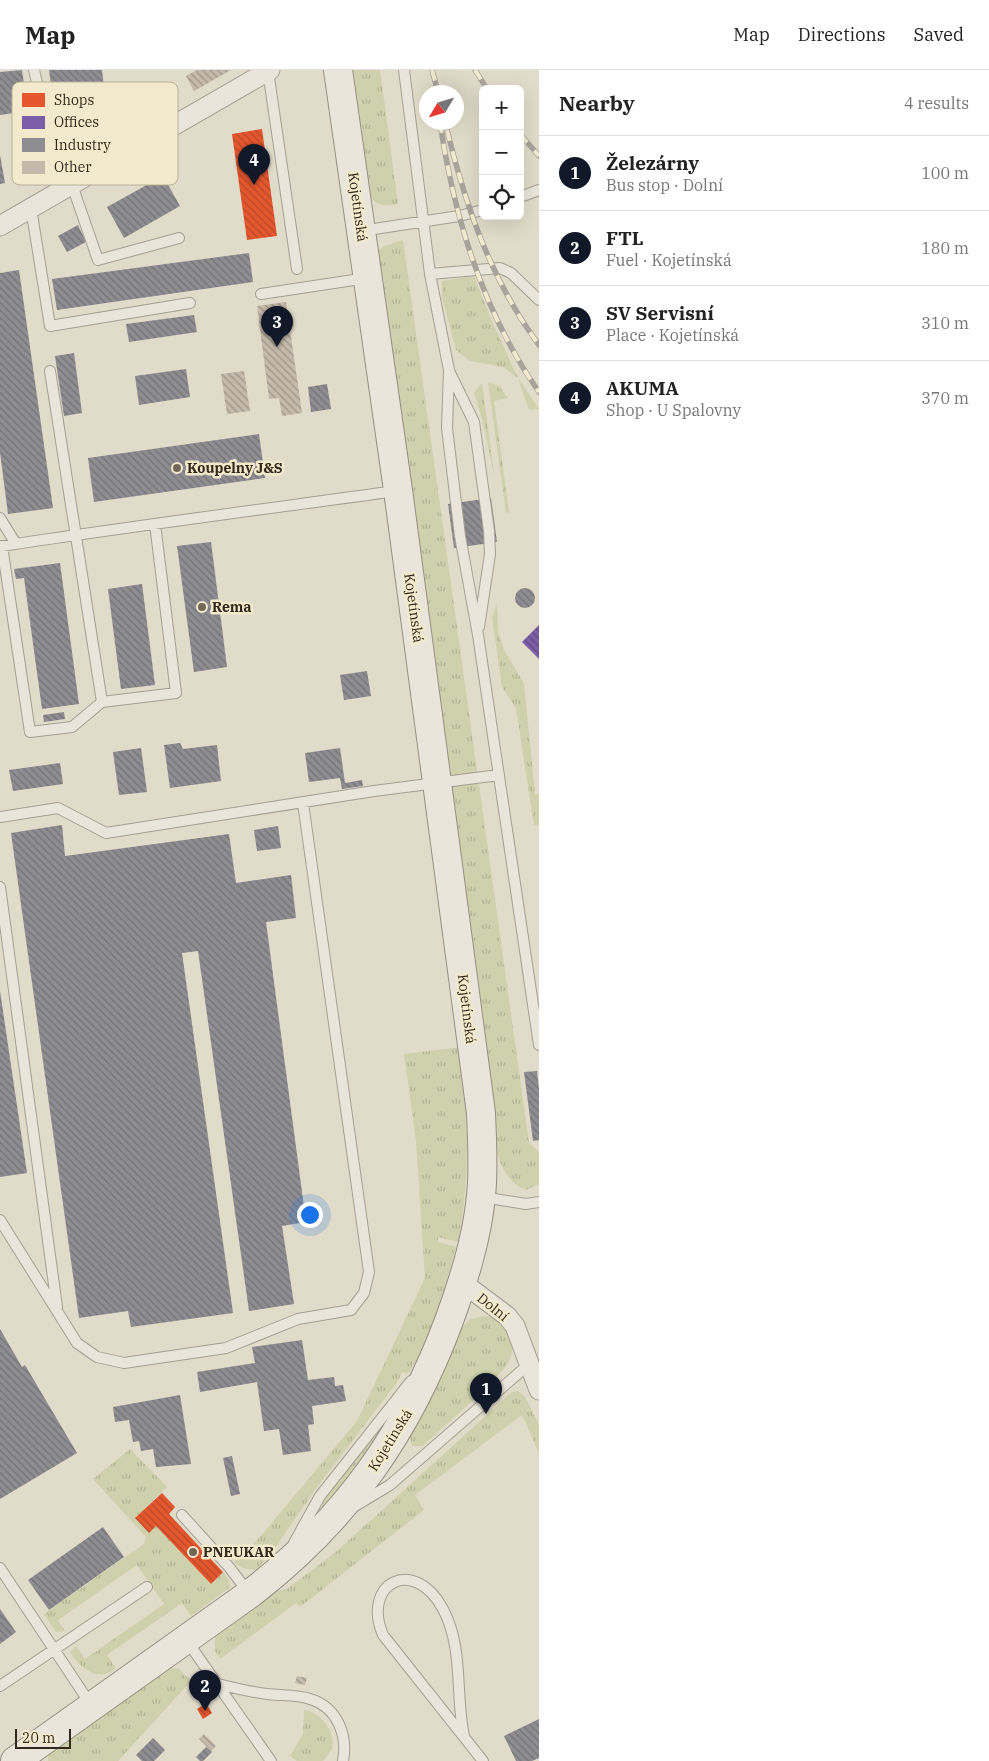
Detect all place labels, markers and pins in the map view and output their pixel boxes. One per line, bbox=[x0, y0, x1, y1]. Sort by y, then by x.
pin: 4 bbox=[238, 144, 270, 185]
pin: 3 bbox=[261, 306, 293, 347]
place label: Koupelny J&S bbox=[187, 459, 283, 477]
marker: Koupelny J&S bbox=[171, 462, 183, 474]
place label: Rema bbox=[212, 598, 251, 616]
marker: Rema bbox=[196, 601, 208, 613]
pin: 1 bbox=[470, 1373, 502, 1414]
place label: PNEUKAR bbox=[203, 1543, 275, 1561]
marker: PNEUKAR bbox=[187, 1546, 199, 1558]
pin: 2 bbox=[189, 1670, 221, 1711]

